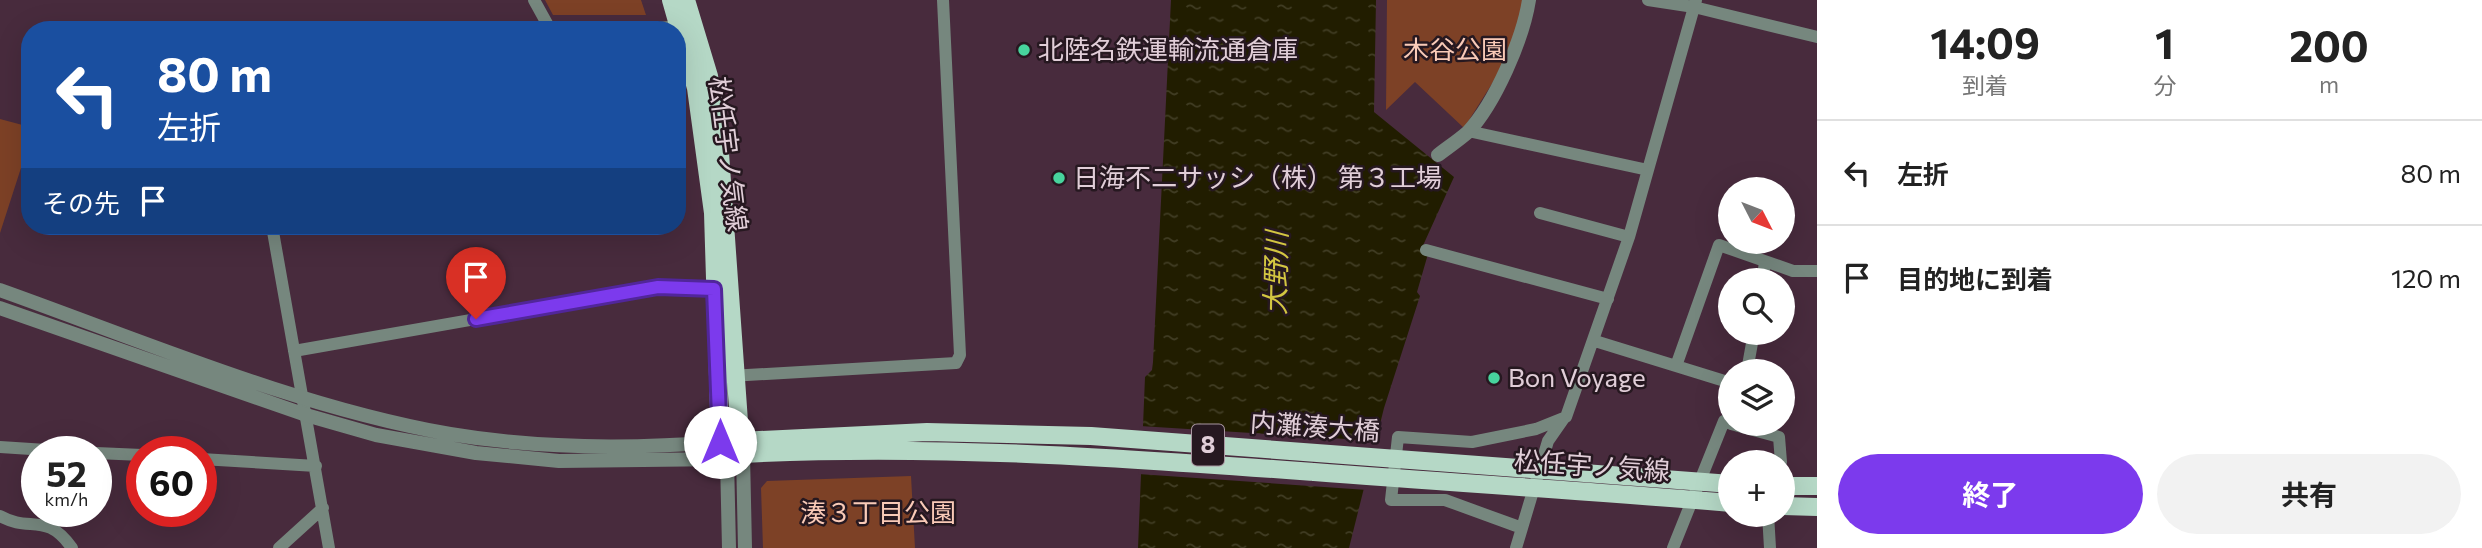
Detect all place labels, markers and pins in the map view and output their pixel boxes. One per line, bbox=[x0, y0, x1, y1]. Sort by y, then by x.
place label: 北陸名鉄運輸流通倉庫 bbox=[1038, 33, 1298, 64]
marker: 北陸名鉄運輸流通倉庫 bbox=[1016, 42, 1032, 58]
place label: 日海不二サッシ（株） 第３工場 bbox=[1073, 161, 1442, 192]
marker: 日海不二サッシ（株） 第３工場 bbox=[1051, 170, 1067, 186]
pin bbox=[446, 247, 506, 319]
place label: Bon Voyage bbox=[1508, 361, 1646, 392]
marker: Bon Voyage bbox=[1486, 370, 1502, 386]

